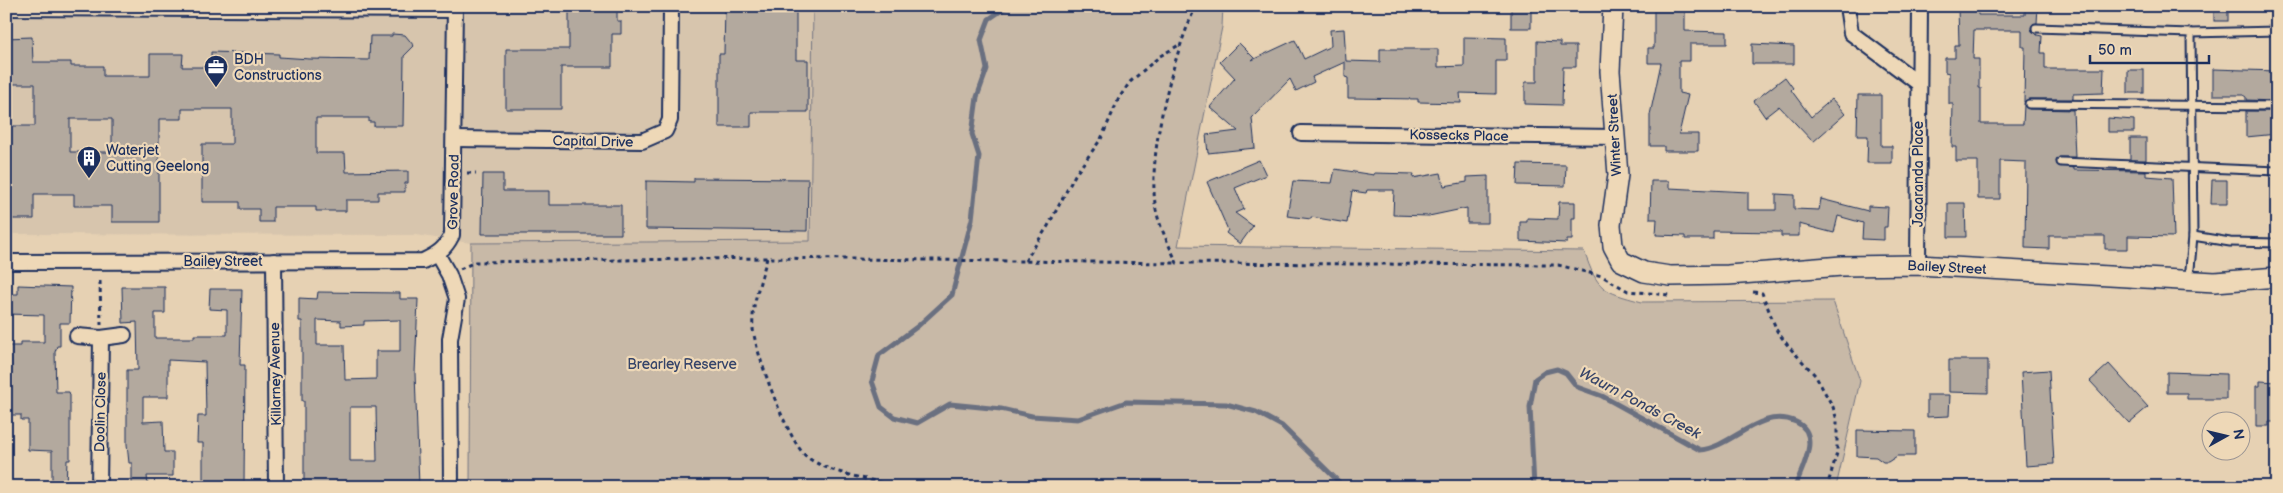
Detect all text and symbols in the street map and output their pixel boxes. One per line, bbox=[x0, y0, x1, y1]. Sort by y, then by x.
scale bar bbox=[2090, 32, 2209, 64]
text: 50 m bbox=[2098, 41, 2132, 60]
place label: BDH Constructions bbox=[234, 51, 322, 84]
office icon: BDH Constructions bbox=[203, 54, 229, 88]
street label: Winter Street bbox=[1604, 93, 1625, 177]
street label: Jacaranda Place bbox=[1910, 121, 1927, 227]
street label: Kossecks Place bbox=[1409, 126, 1509, 145]
street label: Capital Drive bbox=[552, 132, 634, 151]
place label: Waterjet Cutting Geelong bbox=[106, 142, 209, 175]
building icon: Waterjet Cutting Geelong bbox=[76, 145, 102, 179]
street label: Grove Road bbox=[444, 154, 463, 230]
street label: Bailey Street bbox=[183, 253, 263, 270]
street label: Bailey Street bbox=[1907, 257, 1988, 278]
street label: Killarney Avenue bbox=[266, 322, 285, 426]
park label: Brearley Reserve bbox=[627, 356, 737, 373]
water label: Waurn Ponds Creek bbox=[1576, 363, 1704, 444]
street label: Doolin Close bbox=[91, 372, 110, 452]
north arrow bbox=[2200, 410, 2250, 460]
text: N bbox=[2229, 428, 2248, 441]

